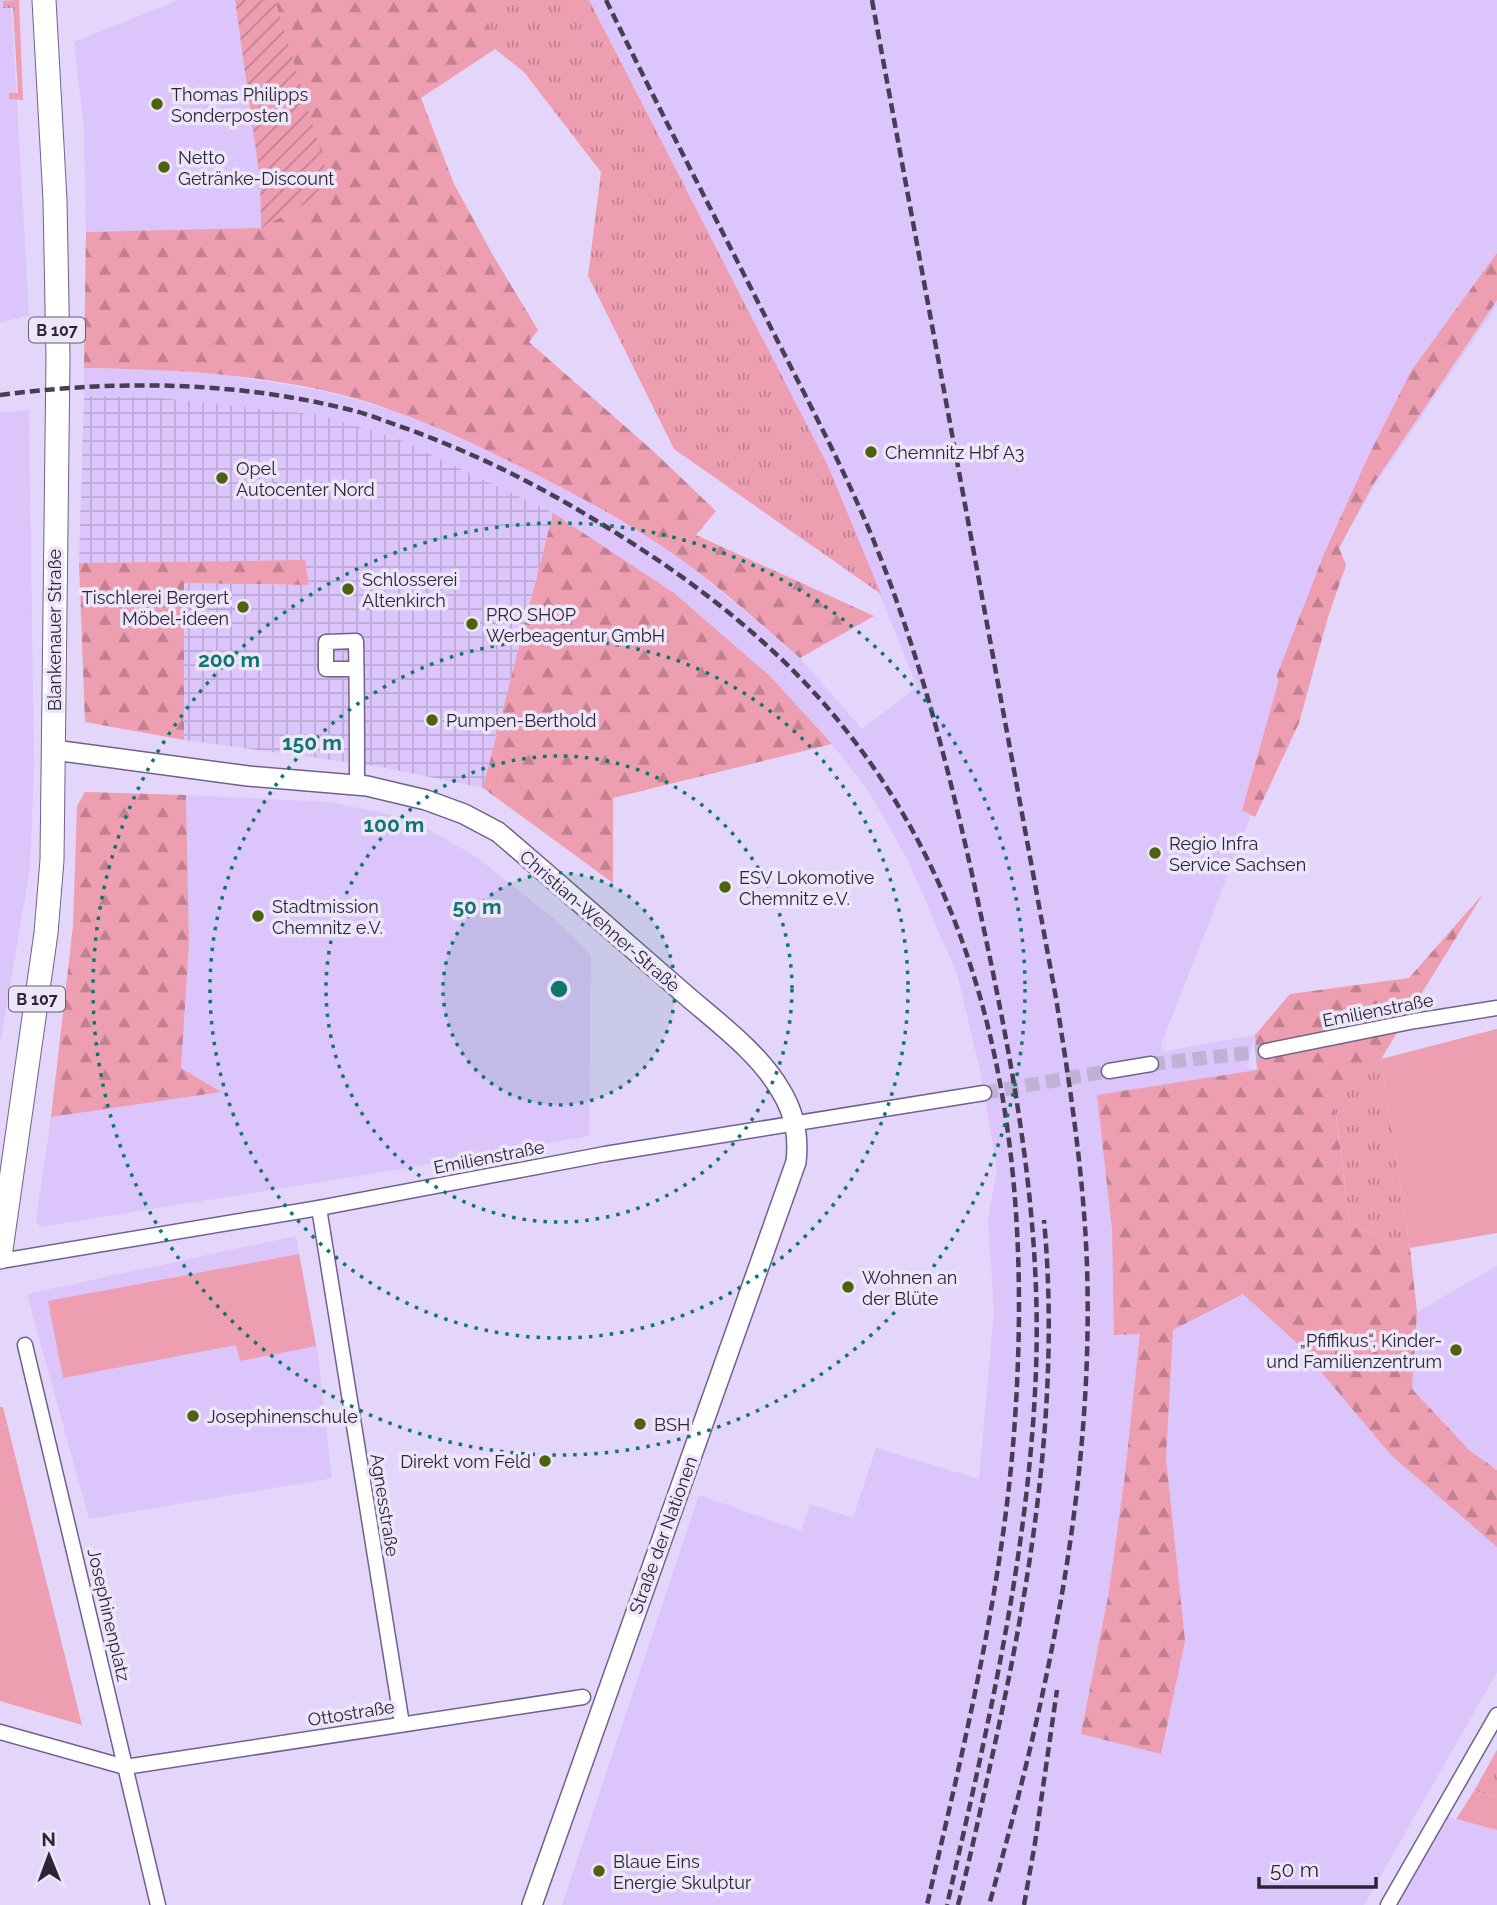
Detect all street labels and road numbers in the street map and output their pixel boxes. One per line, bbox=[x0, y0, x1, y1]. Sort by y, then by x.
road number: B 107 bbox=[29, 318, 85, 342]
street label: Blankenauer Straße bbox=[44, 548, 65, 711]
street label: Christian-Wehner-Straße bbox=[516, 846, 685, 997]
road number: B 107 bbox=[9, 987, 65, 1012]
street label: Emilienstraße bbox=[1321, 989, 1436, 1031]
street label: Emilienstraße bbox=[432, 1136, 547, 1178]
street label: Agnesstraße bbox=[366, 1452, 404, 1558]
street label: Straße der Nationen bbox=[625, 1453, 701, 1617]
street label: Josephinenplatz bbox=[83, 1546, 135, 1684]
street label: Ottostraße bbox=[306, 1696, 396, 1730]

